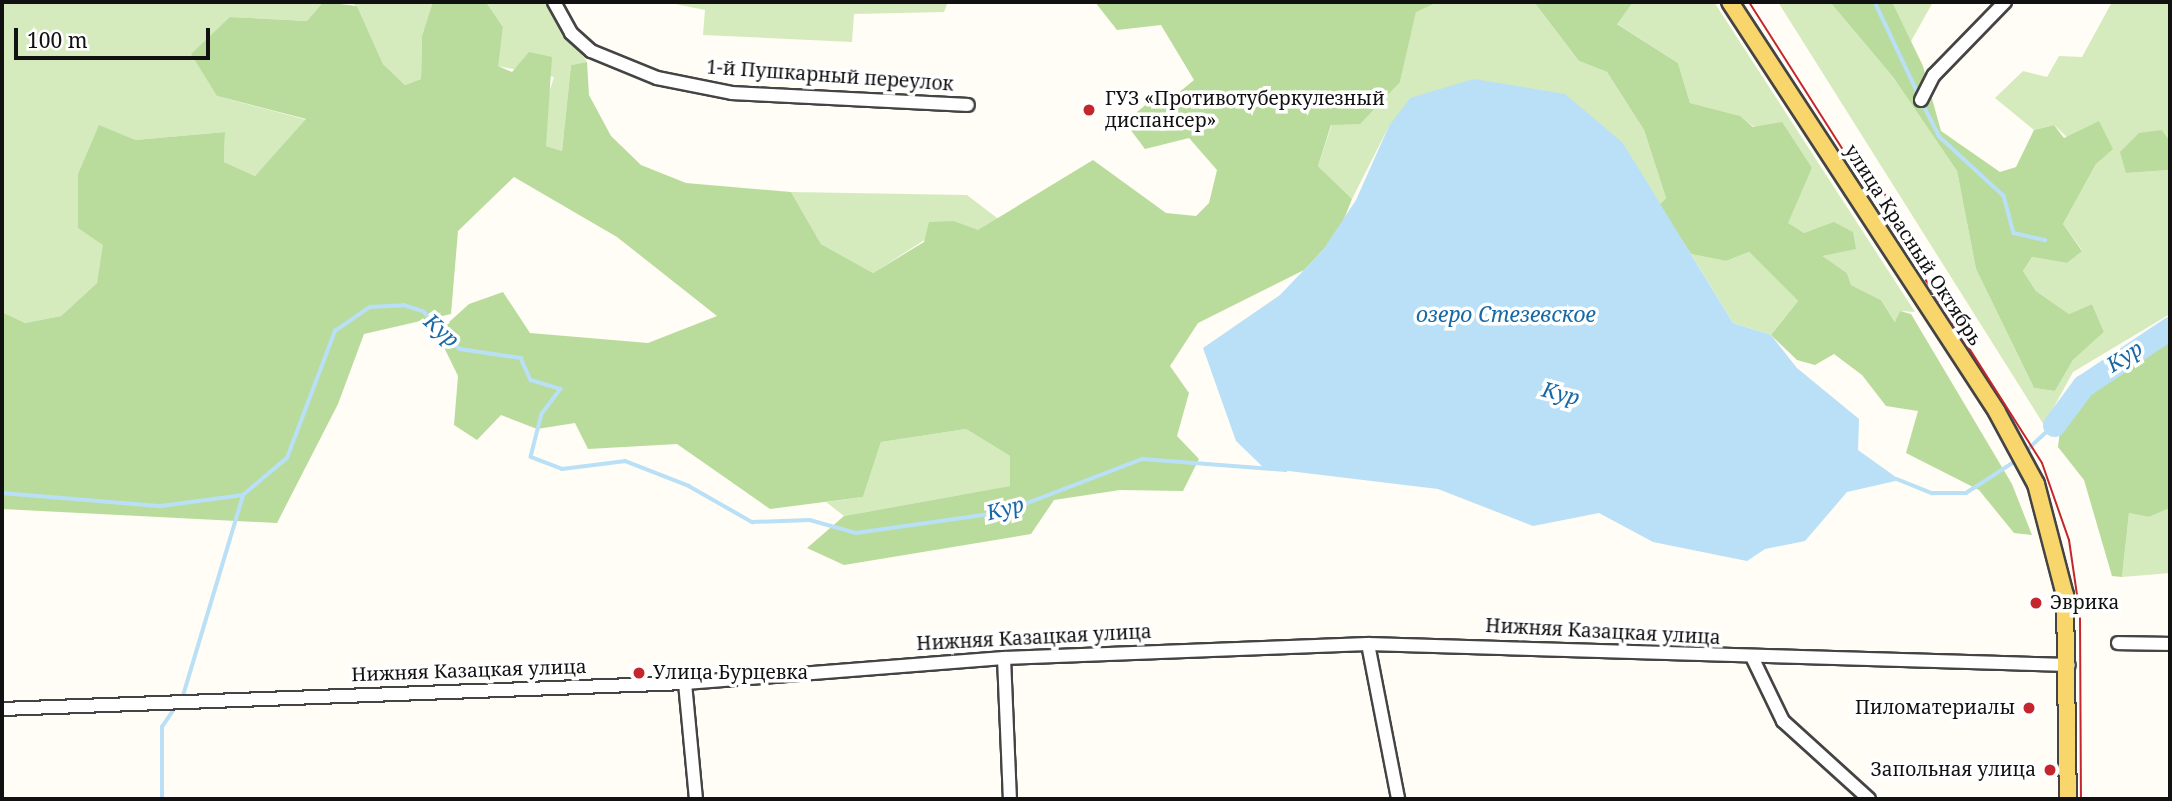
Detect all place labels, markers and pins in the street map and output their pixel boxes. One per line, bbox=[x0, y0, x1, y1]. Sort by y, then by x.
place label: ГУЗ «Противотуберкулезный диспансер» bbox=[1105, 88, 1385, 132]
marker: ГУЗ «Противотуберкулезный диспансер» bbox=[1079, 100, 1099, 120]
place label: Эврика bbox=[2050, 592, 2119, 614]
marker: Эврика bbox=[2028, 595, 2044, 611]
place label: Улица Бурцевка bbox=[653, 662, 808, 684]
marker: Улица Бурцевка bbox=[631, 665, 647, 681]
place label: Пиломатериалы bbox=[1855, 697, 2015, 719]
marker: Пиломатериалы bbox=[2021, 700, 2037, 716]
place label: Запольная улица bbox=[1870, 759, 2036, 781]
marker: Запольная улица bbox=[2042, 762, 2058, 778]

